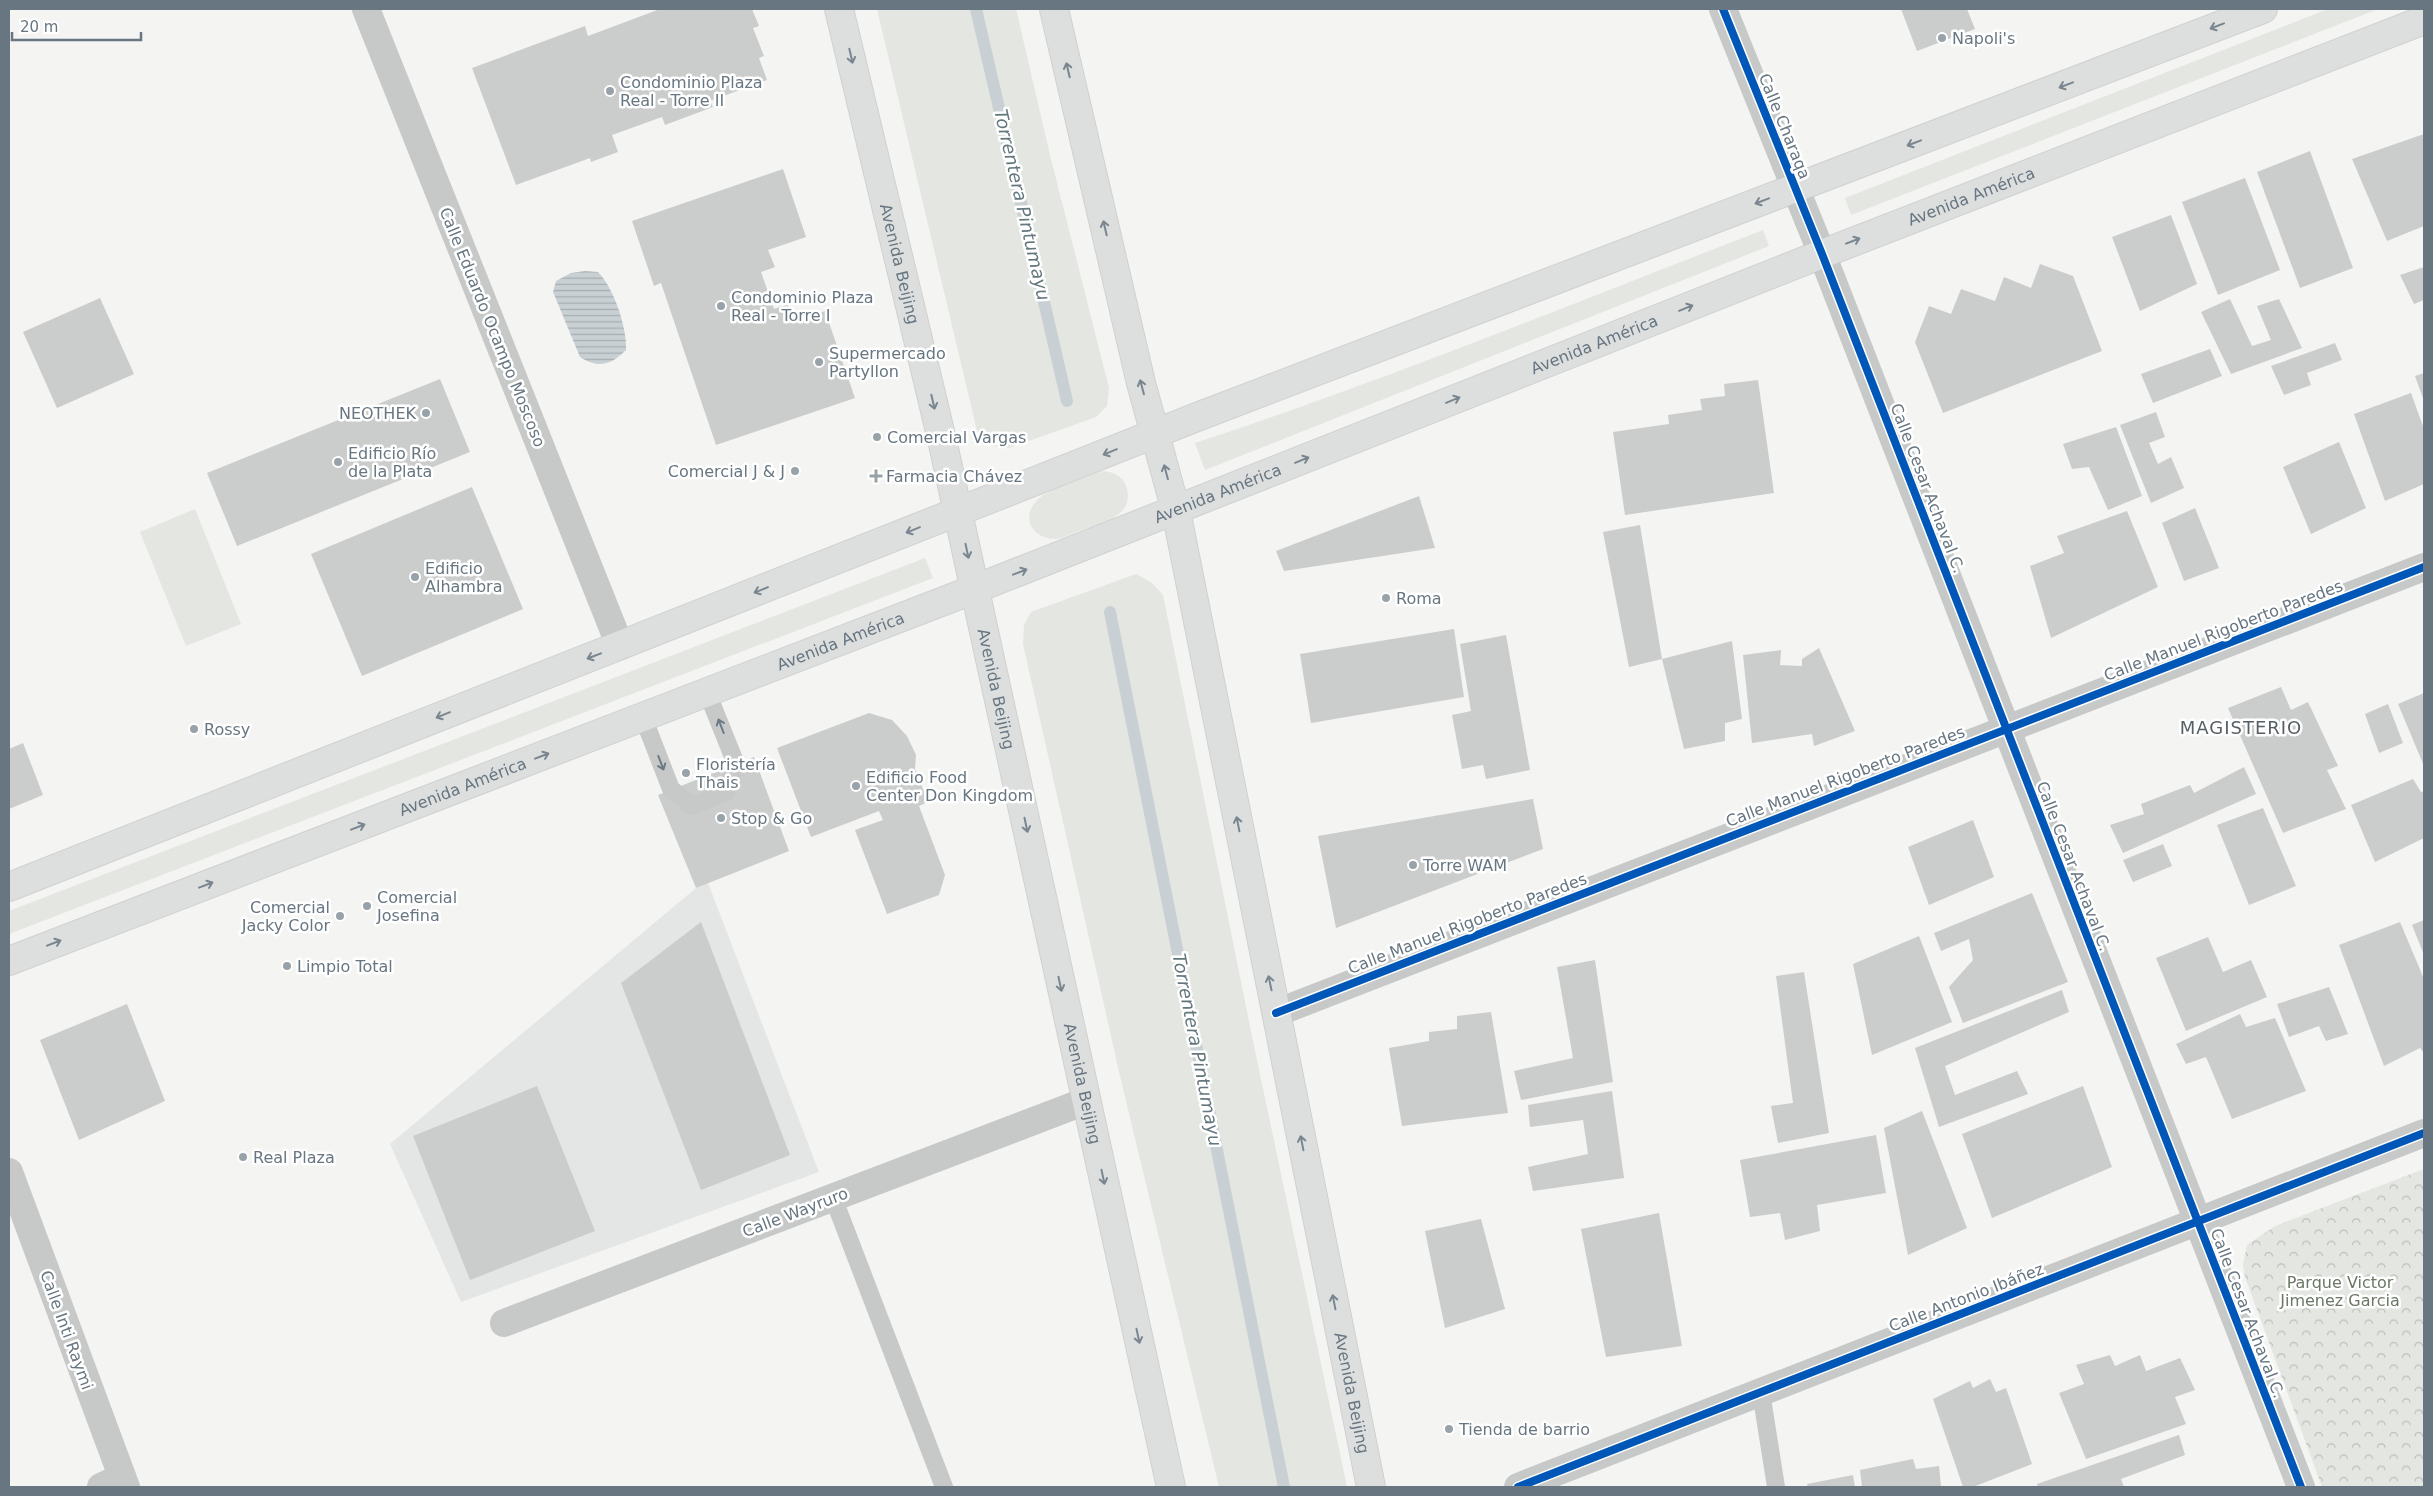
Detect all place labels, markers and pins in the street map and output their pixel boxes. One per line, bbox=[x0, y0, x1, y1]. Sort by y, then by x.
place label: Napoli's bbox=[1952, 29, 2015, 48]
marker: Napoli's bbox=[1936, 32, 1948, 44]
place label: Condominio Plaza Real - Torre II bbox=[620, 73, 763, 110]
marker: Condominio Plaza Real - Torre II bbox=[604, 85, 616, 97]
place label: Condominio Plaza Real - Torre I bbox=[731, 288, 874, 325]
marker: Condominio Plaza Real - Torre I bbox=[715, 300, 727, 312]
place label: Supermercado Partyllon bbox=[829, 344, 946, 381]
marker: Supermercado Partyllon bbox=[813, 356, 825, 368]
place label: NEOTHEK bbox=[339, 404, 417, 423]
marker: NEOTHEK bbox=[420, 407, 432, 419]
place label: Comercial Vargas bbox=[887, 428, 1026, 447]
marker: Comercial Vargas bbox=[871, 431, 883, 443]
place label: Edificio Río de la Plata bbox=[348, 444, 436, 481]
marker: Edificio Río de la Plata bbox=[332, 456, 344, 468]
place label: Comercial J & J bbox=[668, 462, 785, 481]
marker: Comercial J & J bbox=[789, 465, 801, 477]
place label: Farmacia Chávez bbox=[886, 467, 1022, 486]
marker: Farmacia Chávez bbox=[870, 470, 882, 482]
place label: Edificio Alhambra bbox=[425, 559, 502, 596]
marker: Edificio Alhambra bbox=[409, 571, 421, 583]
place label: Roma bbox=[1396, 589, 1442, 608]
marker: Roma bbox=[1380, 592, 1392, 604]
place label: Rossy bbox=[204, 720, 250, 739]
marker: Rossy bbox=[188, 723, 200, 735]
place label: Floristería Thais bbox=[695, 755, 776, 792]
marker: Floristería Thais bbox=[680, 767, 692, 779]
place label: Edificio Food Center Don Kingdom bbox=[866, 768, 1033, 805]
marker: Edificio Food Center Don Kingdom bbox=[850, 780, 862, 792]
place label: Stop & Go bbox=[731, 809, 812, 828]
marker: Stop & Go bbox=[715, 812, 727, 824]
place label: Torre WAM bbox=[1422, 856, 1507, 875]
marker: Torre WAM bbox=[1407, 859, 1419, 871]
place label: Comercial Josefina bbox=[376, 888, 457, 925]
place label: Comercial Jacky Color bbox=[241, 898, 330, 935]
marker: Comercial Josefina bbox=[361, 900, 373, 912]
marker: Comercial Jacky Color bbox=[334, 910, 346, 922]
place label: Limpio Total bbox=[297, 957, 393, 976]
marker: Limpio Total bbox=[281, 960, 293, 972]
place label: Real Plaza bbox=[253, 1148, 335, 1167]
marker: Real Plaza bbox=[237, 1151, 249, 1163]
place label: Tienda de barrio bbox=[1458, 1420, 1590, 1439]
marker: Tienda de barrio bbox=[1443, 1423, 1455, 1435]

